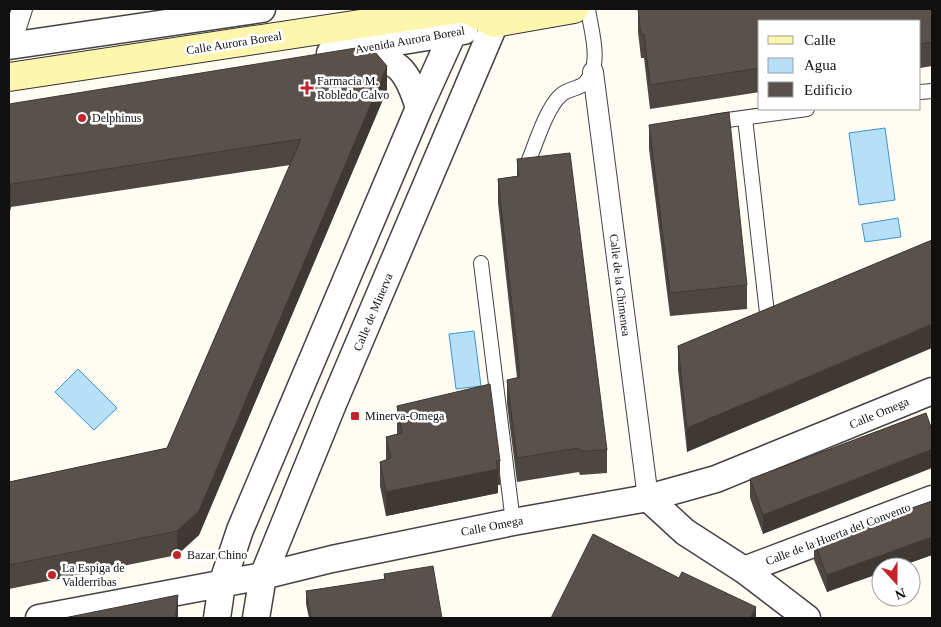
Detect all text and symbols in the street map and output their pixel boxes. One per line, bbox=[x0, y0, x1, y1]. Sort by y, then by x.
legend bbox=[758, 20, 921, 110]
street label: Avenida Aurora Boreal bbox=[354, 23, 467, 57]
street label: Calle Aurora Boreal bbox=[185, 28, 283, 57]
text: Calle bbox=[804, 32, 836, 48]
text: Agua bbox=[804, 57, 837, 73]
place label: Farmacia M. Robledo Calvo bbox=[317, 74, 389, 102]
marker: Farmacia M. Robledo Calvo bbox=[301, 82, 313, 94]
text: Edificio bbox=[804, 82, 852, 98]
place label: Delphinus bbox=[92, 111, 142, 125]
marker: Delphinus bbox=[76, 112, 88, 124]
street label: Calle de la Chimenea bbox=[607, 233, 633, 338]
street label: Calle de Minerva bbox=[350, 270, 396, 353]
street label: Calle Omega bbox=[847, 394, 911, 432]
place label: Minerva-Omega bbox=[365, 409, 445, 423]
marker: Minerva-Omega bbox=[349, 410, 361, 422]
street label: Calle de la Huerta del Convento bbox=[763, 500, 913, 568]
street label: Calle Omega bbox=[460, 513, 525, 539]
place label: Bazar Chino bbox=[187, 548, 247, 562]
marker: Bazar Chino bbox=[171, 549, 183, 561]
north arrow bbox=[871, 557, 921, 607]
place label: La Espiga de Valderribas bbox=[62, 561, 125, 589]
marker: La Espiga de Valderribas bbox=[46, 569, 58, 581]
text: N bbox=[893, 585, 908, 602]

